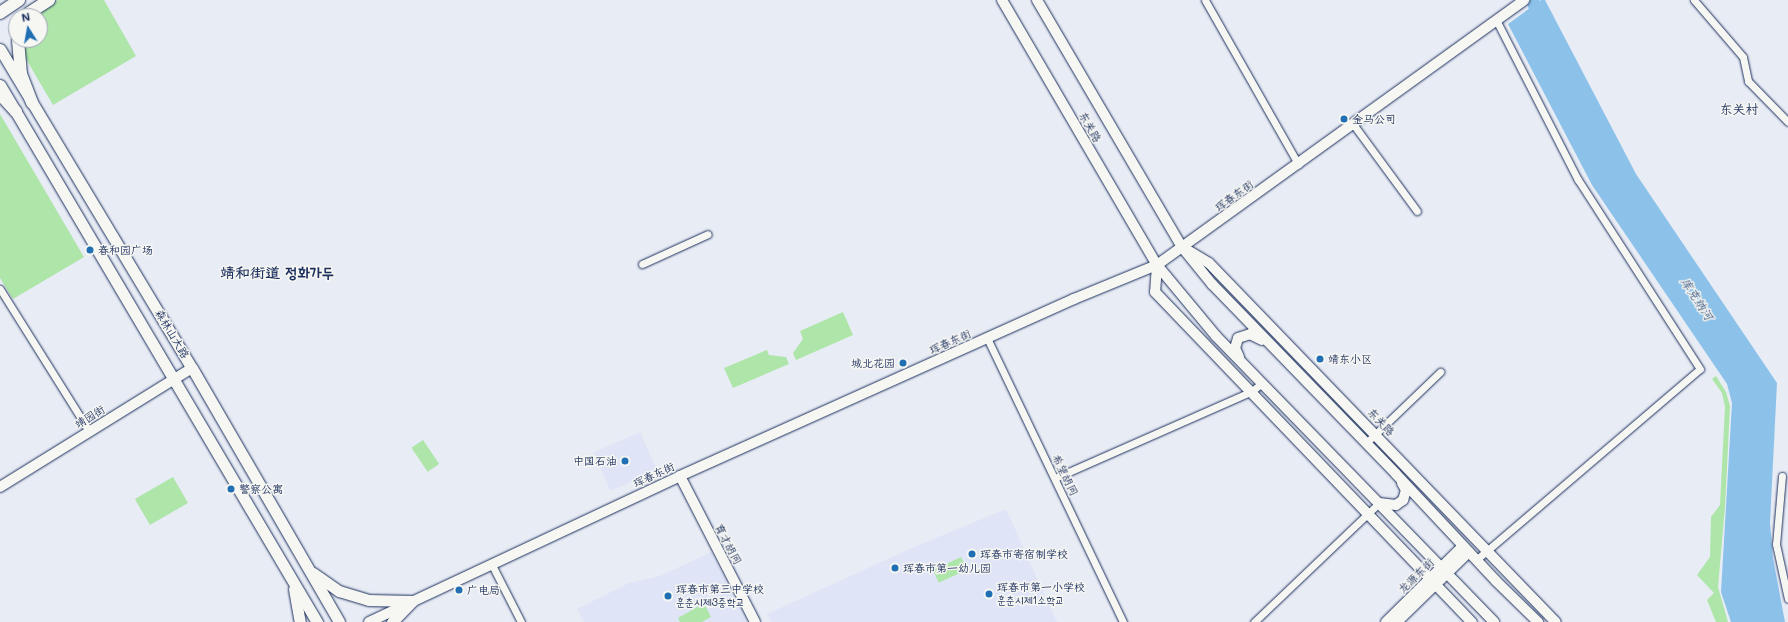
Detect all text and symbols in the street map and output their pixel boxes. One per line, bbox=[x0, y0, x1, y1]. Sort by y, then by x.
north arrow bbox=[8, 8, 48, 48]
text: N bbox=[20, 9, 31, 25]
district label: 东关村 bbox=[1720, 101, 1758, 117]
street label: 东关路 bbox=[1076, 109, 1104, 145]
place label: 金马公司 bbox=[1352, 112, 1396, 126]
marker: 金马公司 bbox=[1339, 114, 1349, 124]
street label: 珲春东街 bbox=[1212, 178, 1256, 214]
place label: 春和园广场 bbox=[98, 243, 153, 257]
marker: 春和园广场 bbox=[85, 245, 95, 255]
district label: 靖和街道 정화가두 bbox=[220, 264, 334, 282]
water label: 库克纳河 bbox=[1678, 275, 1716, 323]
street label: 森林山大路 bbox=[152, 307, 192, 361]
street label: 珲春东街 bbox=[927, 327, 973, 357]
place label: 靖东小区 bbox=[1328, 352, 1372, 366]
marker: 靖东小区 bbox=[1315, 354, 1325, 364]
place label: 城北花园 bbox=[851, 356, 895, 370]
marker: 城北花园 bbox=[898, 358, 908, 368]
street label: 靖园街 bbox=[73, 403, 107, 431]
street label: 东关路 bbox=[1365, 406, 1397, 438]
street label: 希望胡同 bbox=[1049, 452, 1081, 498]
place label: 中国石油 bbox=[573, 454, 617, 468]
marker: 中国石油 bbox=[620, 456, 630, 466]
street label: 珲春东街 bbox=[631, 460, 677, 490]
place label: 警察公寓 bbox=[239, 482, 283, 496]
marker: 警察公寓 bbox=[226, 484, 236, 494]
street label: 育才胡同 bbox=[712, 521, 744, 567]
place label: 珲春市寄宿制学校 bbox=[980, 547, 1068, 561]
marker: 珲春市寄宿制学校 bbox=[967, 549, 977, 559]
street label: 龙源东街 bbox=[1396, 556, 1436, 596]
place label: 珲春市第一幼儿园 bbox=[903, 561, 991, 575]
marker: 珲春市第一幼儿园 bbox=[890, 563, 900, 573]
place label: 珲春市第一小学校 훈춘시제1소학교 bbox=[997, 581, 1085, 607]
place label: 广电局 bbox=[467, 583, 500, 597]
place label: 珲春市第三中学校 훈춘시제3중학교 bbox=[676, 583, 764, 609]
marker: 广电局 bbox=[454, 585, 464, 595]
marker: 珲春市第一小学校 훈춘시제1소학교 bbox=[984, 589, 994, 599]
marker: 珲春市第三中学校 훈춘시제3중학교 bbox=[663, 591, 673, 601]

